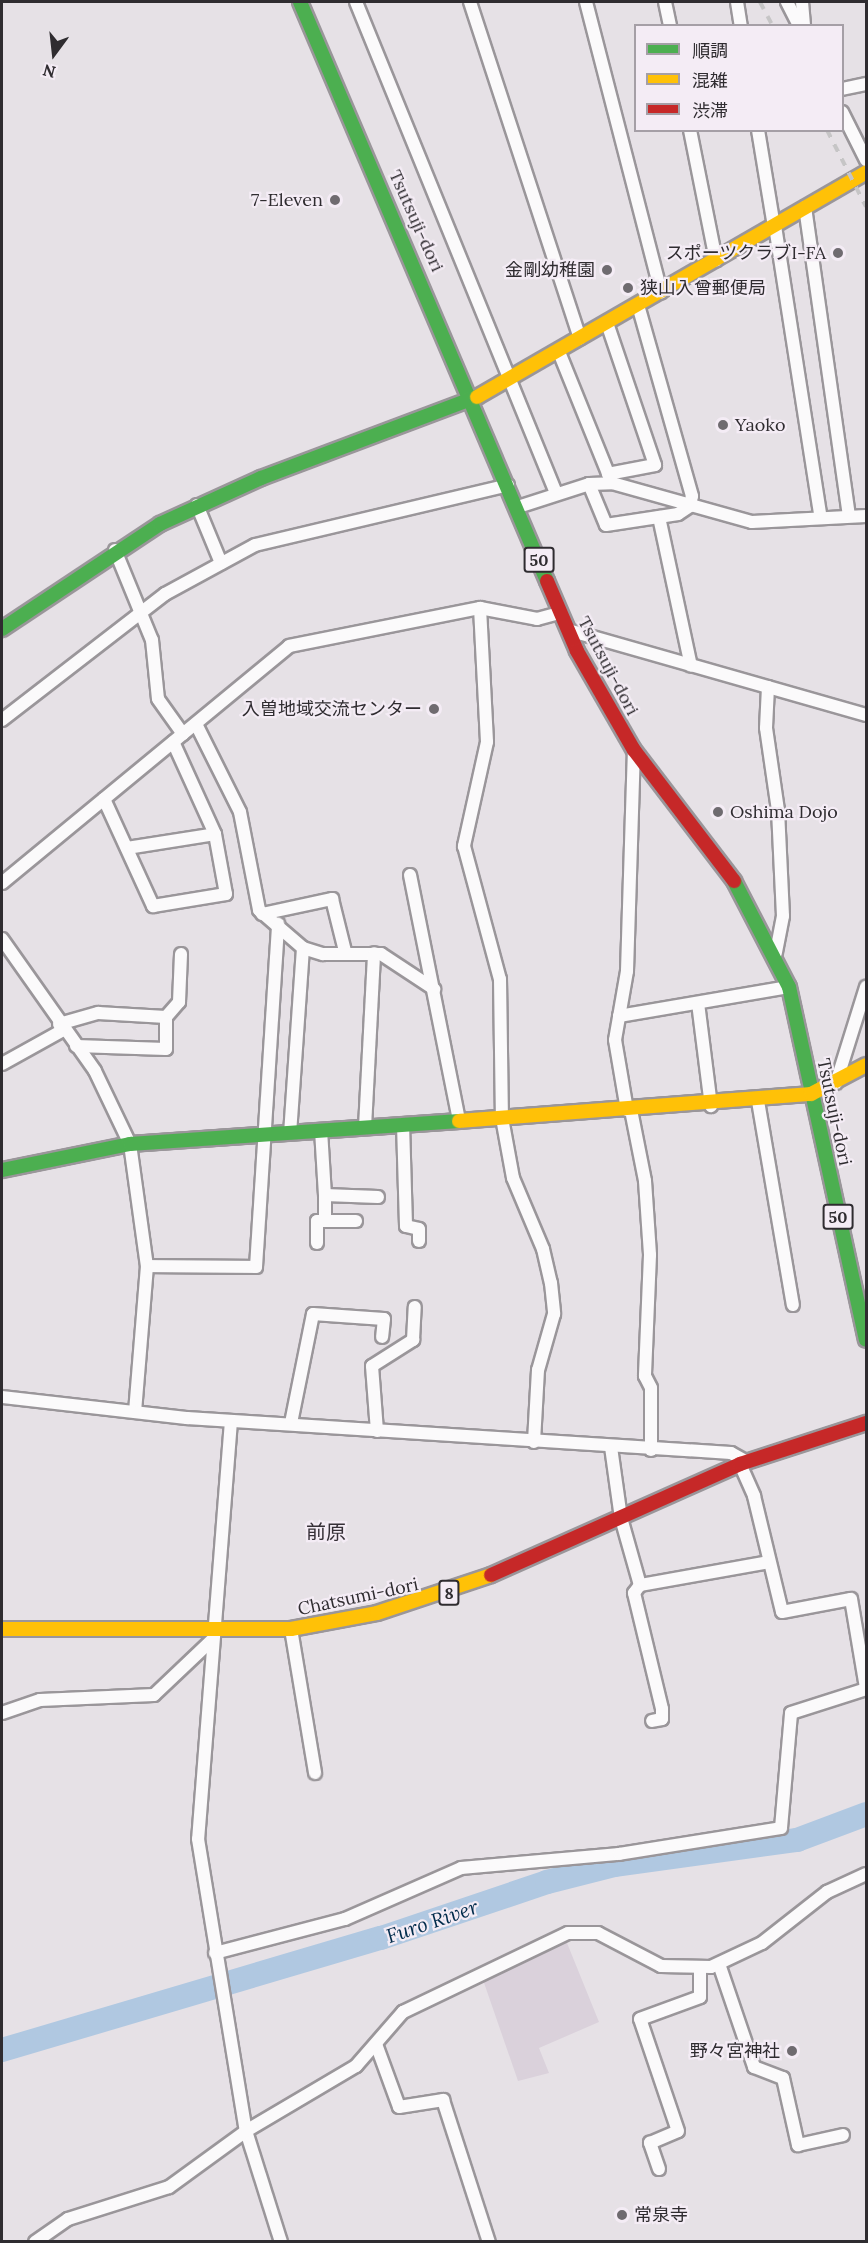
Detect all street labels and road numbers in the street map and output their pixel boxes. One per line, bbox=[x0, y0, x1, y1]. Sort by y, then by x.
street label: Tsutsuji-dori bbox=[384, 167, 448, 275]
road number: 50 bbox=[522, 547, 556, 573]
street label: Tsutsuji-dori bbox=[573, 613, 643, 719]
street label: Tsutsuji-dori bbox=[812, 1057, 856, 1167]
road number: 50 bbox=[822, 1204, 854, 1230]
street label: Chatsumi-dori bbox=[296, 1574, 420, 1620]
road number: 8 bbox=[437, 1580, 461, 1606]

